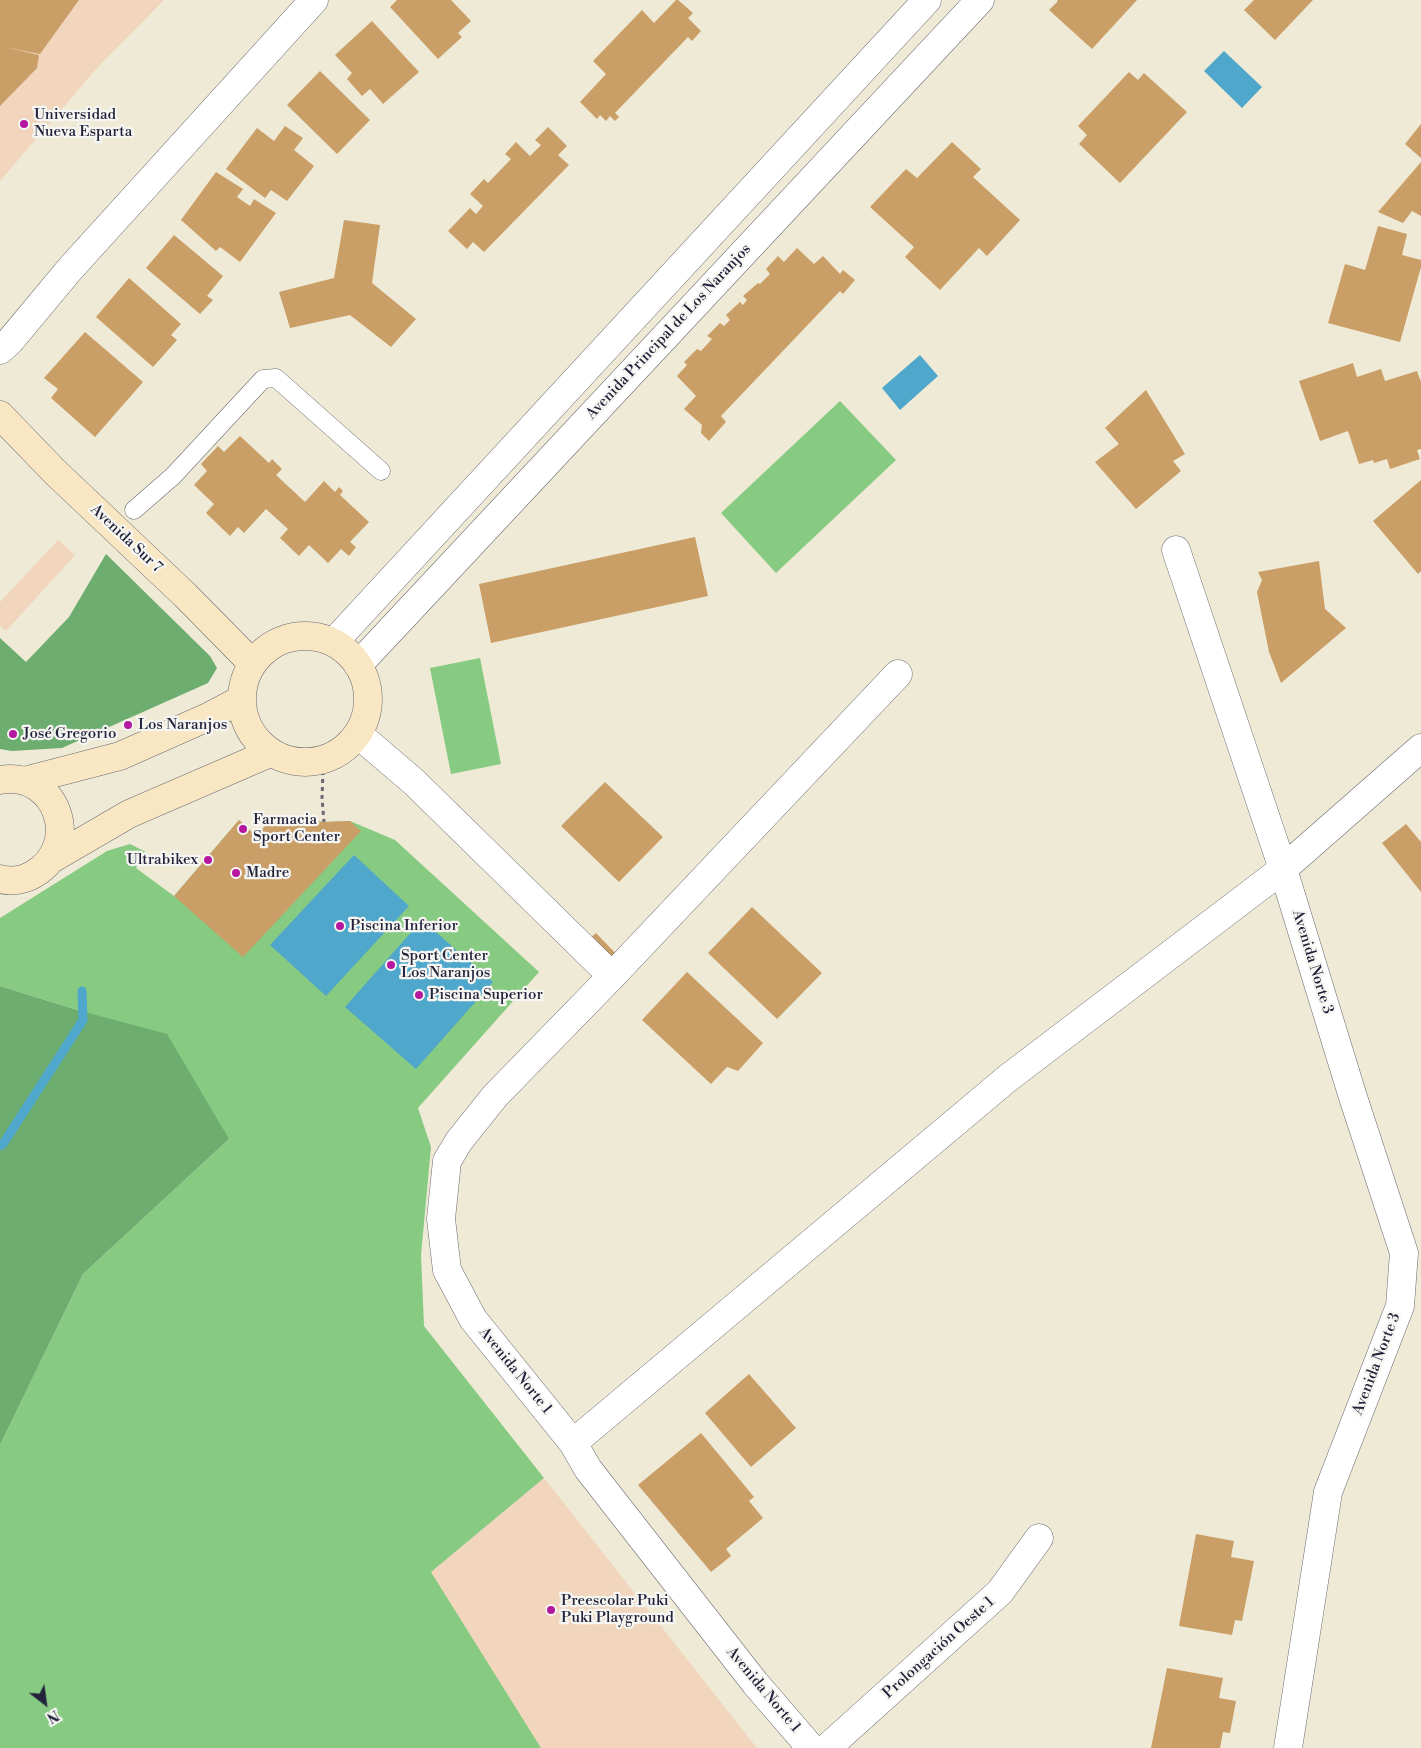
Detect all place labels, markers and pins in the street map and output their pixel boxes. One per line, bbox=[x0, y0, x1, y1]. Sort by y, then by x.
place label: Universidad Nueva Esparta bbox=[34, 106, 132, 141]
marker: Universidad Nueva Esparta bbox=[18, 118, 30, 130]
place label: Los Naranjos bbox=[138, 716, 227, 734]
marker: Los Naranjos bbox=[122, 719, 134, 731]
place label: José Gregorio bbox=[23, 725, 116, 743]
marker: José Gregorio bbox=[7, 728, 19, 740]
place label: Farmacia Sport Center bbox=[253, 811, 340, 846]
marker: Farmacia Sport Center bbox=[237, 823, 249, 835]
place label: Ultrabikex bbox=[127, 851, 198, 869]
marker: Ultrabikex bbox=[202, 854, 214, 866]
place label: Madre bbox=[246, 864, 289, 882]
marker: Madre bbox=[230, 867, 242, 879]
place label: Piscina Inferior bbox=[350, 917, 458, 935]
marker: Piscina Inferior bbox=[334, 920, 346, 932]
place label: Sport Center Los Naranjos bbox=[401, 947, 490, 982]
marker: Sport Center Los Naranjos bbox=[385, 959, 397, 971]
place label: Piscina Superior bbox=[429, 986, 543, 1004]
marker: Piscina Superior bbox=[413, 989, 425, 1001]
place label: Preescolar Puki Puki Playground bbox=[561, 1592, 674, 1627]
marker: Preescolar Puki Puki Playground bbox=[545, 1604, 557, 1616]

